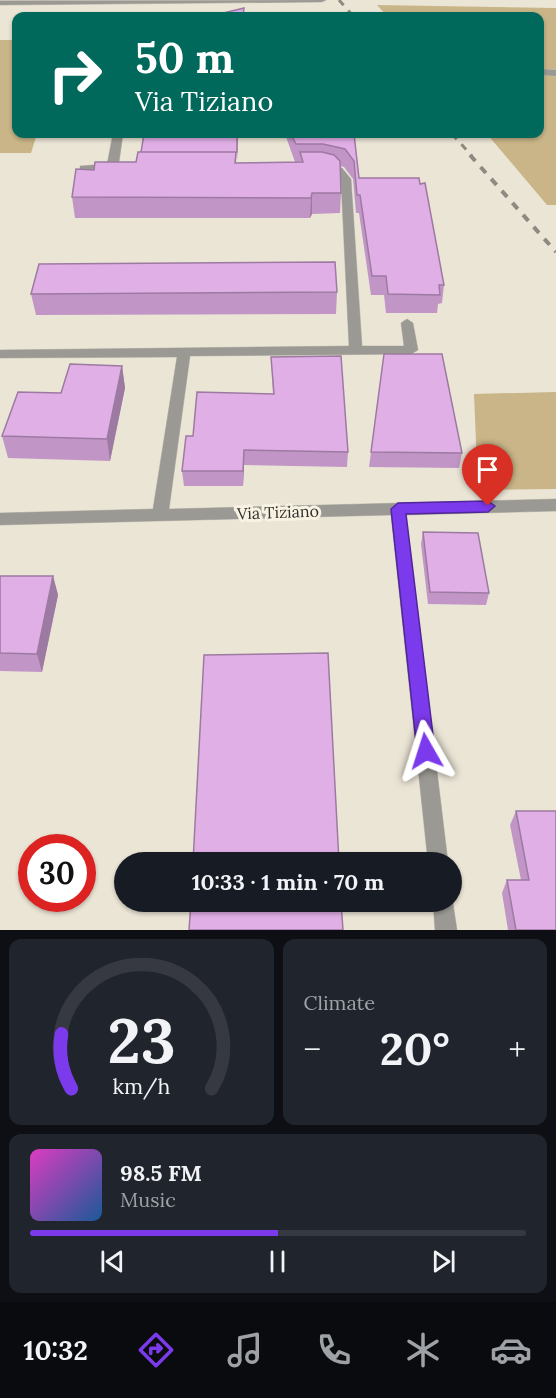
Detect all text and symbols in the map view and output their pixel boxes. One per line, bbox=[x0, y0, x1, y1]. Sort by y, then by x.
text: 50 m bbox=[135, 31, 234, 85]
icon: right bbox=[36, 36, 114, 114]
text: Via Tiziano bbox=[135, 84, 273, 118]
pin bbox=[462, 444, 513, 506]
icon: arrive bbox=[471, 453, 504, 486]
street label: Via Tiziano bbox=[236, 501, 319, 523]
position arrow bbox=[394, 719, 458, 783]
speed limit sign: 30 bbox=[18, 834, 96, 912]
text: 10:33 · 1 min · 70 m bbox=[192, 868, 384, 896]
text: Climate bbox=[304, 990, 375, 1015]
text: 23 bbox=[107, 1000, 175, 1080]
text: 20° bbox=[380, 1020, 450, 1077]
text: − bbox=[304, 1028, 321, 1070]
text: + bbox=[508, 1028, 526, 1070]
text: km/h bbox=[112, 1072, 170, 1100]
text: 98.5 FM bbox=[120, 1159, 202, 1187]
text: Music bbox=[120, 1187, 176, 1212]
icon: previous bbox=[96, 1245, 129, 1278]
icon: pause bbox=[261, 1245, 294, 1278]
icon: next bbox=[427, 1245, 460, 1278]
icon: directions bbox=[135, 1329, 177, 1371]
icon: music bbox=[224, 1329, 266, 1371]
icon: phone bbox=[313, 1329, 355, 1371]
icon: climate bbox=[402, 1329, 444, 1371]
icon: car bbox=[490, 1329, 532, 1371]
text: 10:32 bbox=[23, 1333, 88, 1367]

